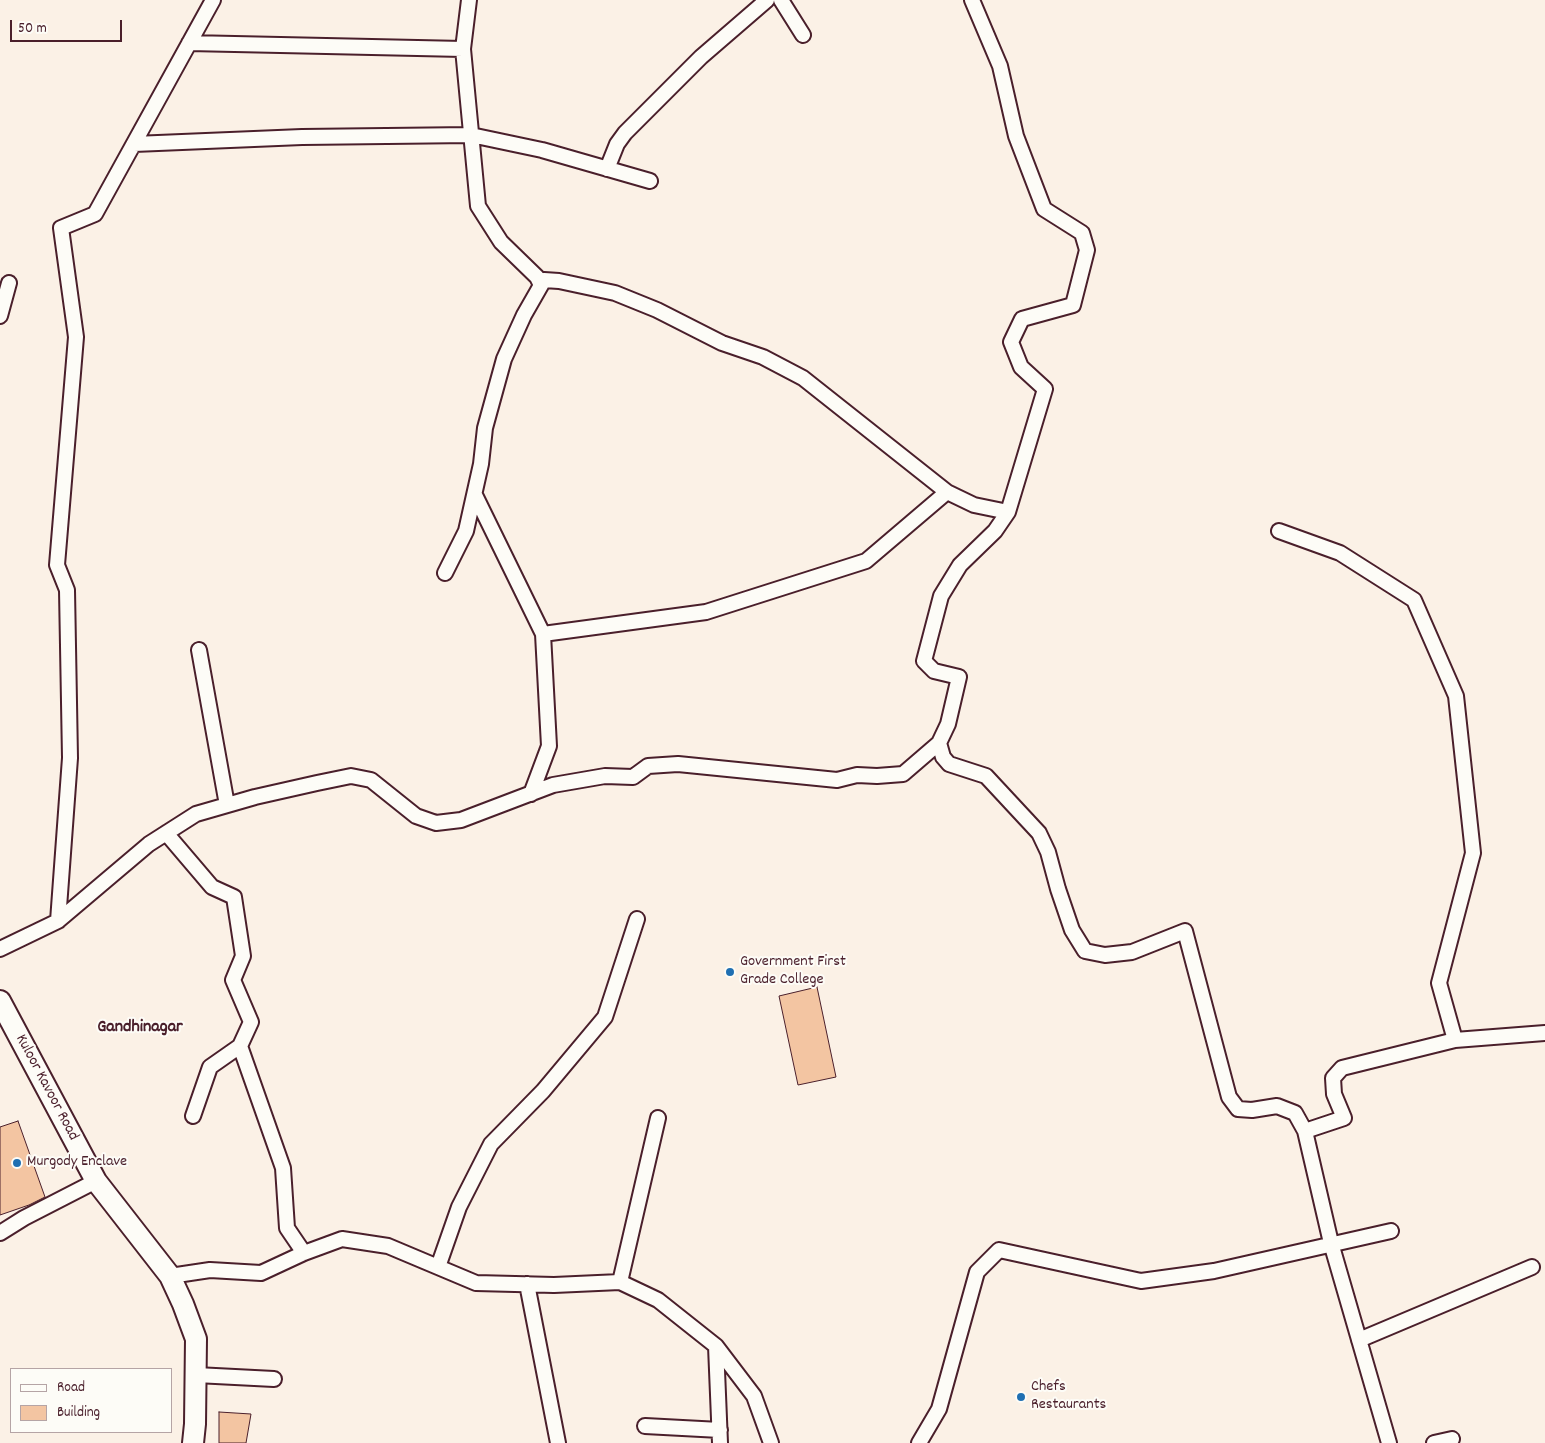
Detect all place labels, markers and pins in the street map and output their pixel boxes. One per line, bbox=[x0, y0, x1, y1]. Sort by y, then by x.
place label: Government First Grade College bbox=[740, 953, 846, 991]
marker: Government First Grade College bbox=[724, 966, 736, 978]
place label: Murgody Enclave bbox=[27, 1153, 127, 1173]
marker: Murgody Enclave bbox=[11, 1157, 23, 1169]
place label: Chefs Restaurants bbox=[1031, 1378, 1106, 1416]
marker: Chefs Restaurants bbox=[1015, 1391, 1027, 1403]

